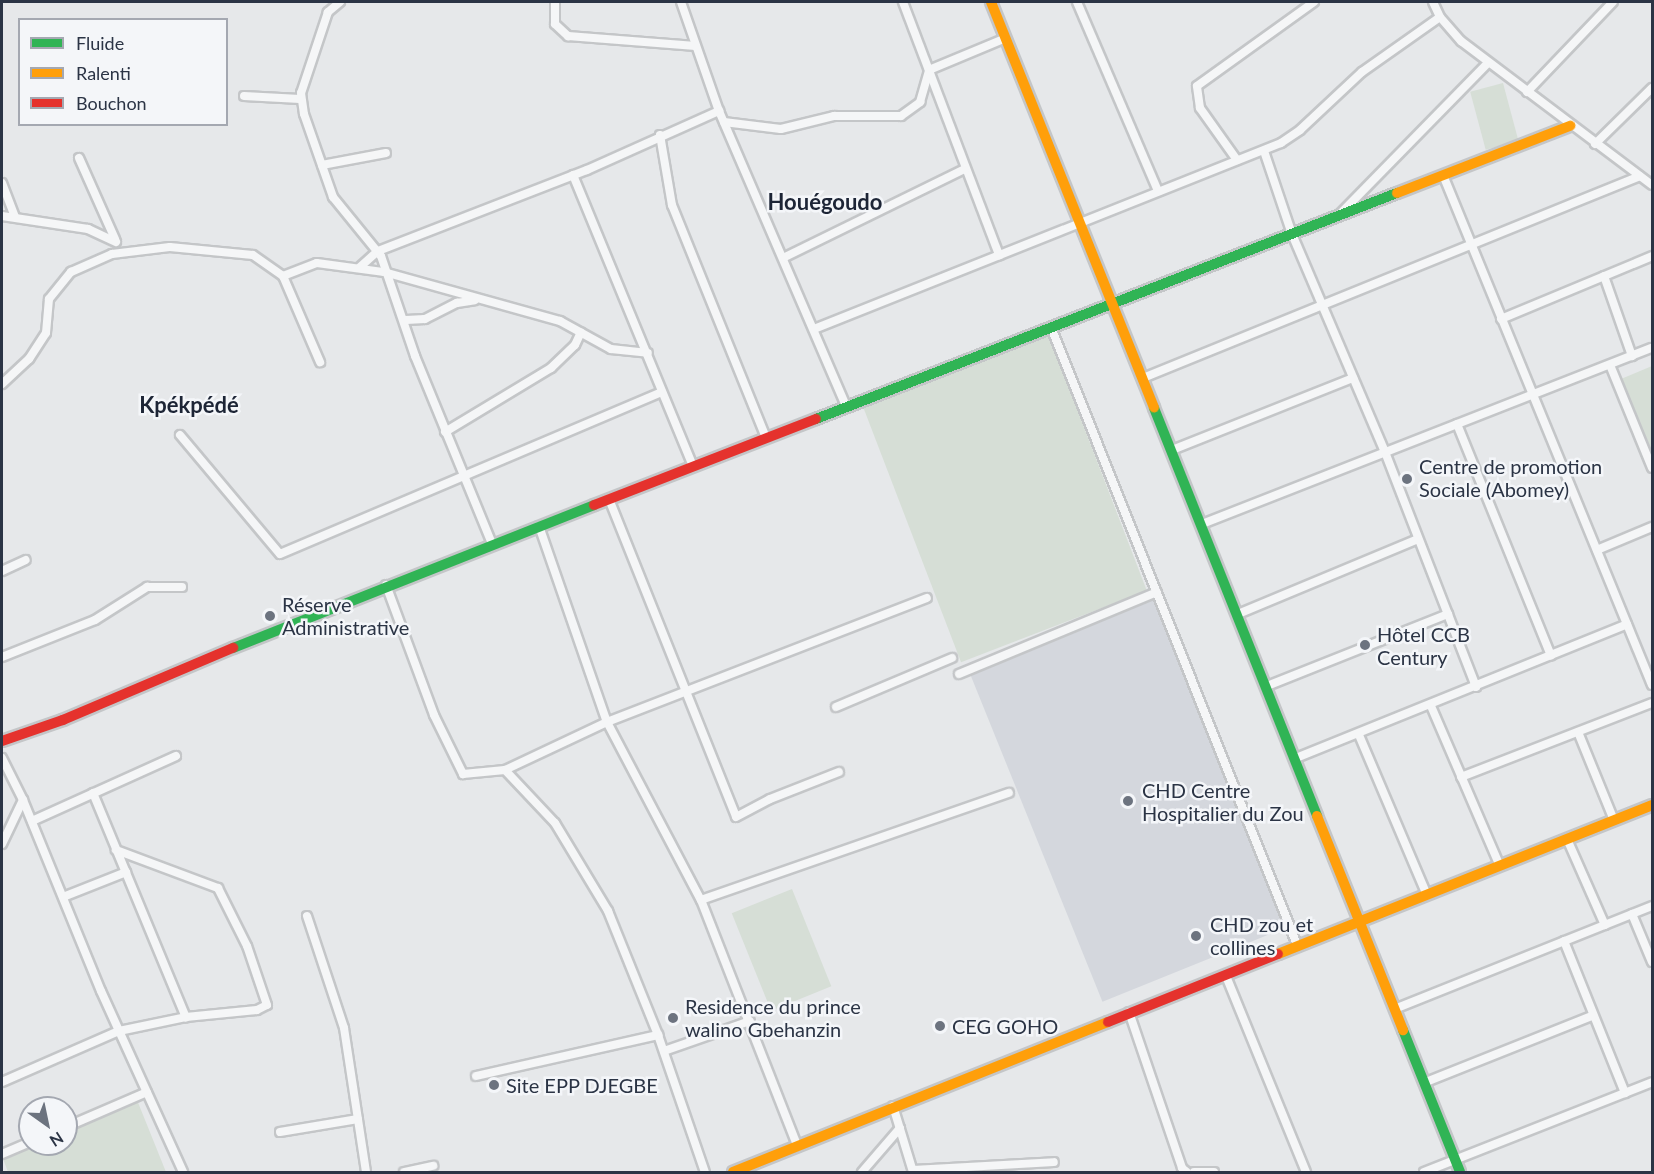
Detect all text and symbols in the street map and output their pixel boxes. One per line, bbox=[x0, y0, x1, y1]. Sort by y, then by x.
legend bbox=[18, 18, 228, 126]
text: Fluide bbox=[76, 32, 124, 54]
text: Ralenti bbox=[76, 62, 131, 84]
text: Bouchon bbox=[76, 92, 147, 114]
district label: Houégoudo bbox=[768, 189, 882, 215]
district label: Kpékpédé bbox=[139, 392, 239, 418]
place label: Centre de promotion Sociale (Abomey) bbox=[1419, 455, 1602, 502]
marker: Centre de promotion Sociale (Abomey) bbox=[1400, 472, 1414, 486]
place label: Réserve Administrative bbox=[282, 592, 409, 639]
marker: Réserve Administrative bbox=[263, 609, 277, 623]
place label: Hôtel CCB Century bbox=[1377, 622, 1470, 669]
marker: Hôtel CCB Century bbox=[1358, 638, 1372, 652]
place label: CHD Centre Hospitalier du Zou bbox=[1142, 778, 1304, 825]
marker: CHD Centre Hospitalier du Zou bbox=[1119, 792, 1137, 810]
place label: CHD zou et collines bbox=[1210, 912, 1313, 959]
marker: CHD zou et collines bbox=[1187, 927, 1205, 945]
place label: Residence du prince walino Gbehanzin bbox=[685, 994, 861, 1041]
marker: Residence du prince walino Gbehanzin bbox=[666, 1011, 680, 1025]
place label: CEG GOHO bbox=[952, 1014, 1058, 1038]
marker: CEG GOHO bbox=[933, 1019, 947, 1033]
place label: Site EPP DJEGBE bbox=[506, 1073, 658, 1097]
marker: Site EPP DJEGBE bbox=[487, 1078, 501, 1092]
north arrow bbox=[18, 1096, 78, 1156]
text: N bbox=[47, 1129, 67, 1151]

